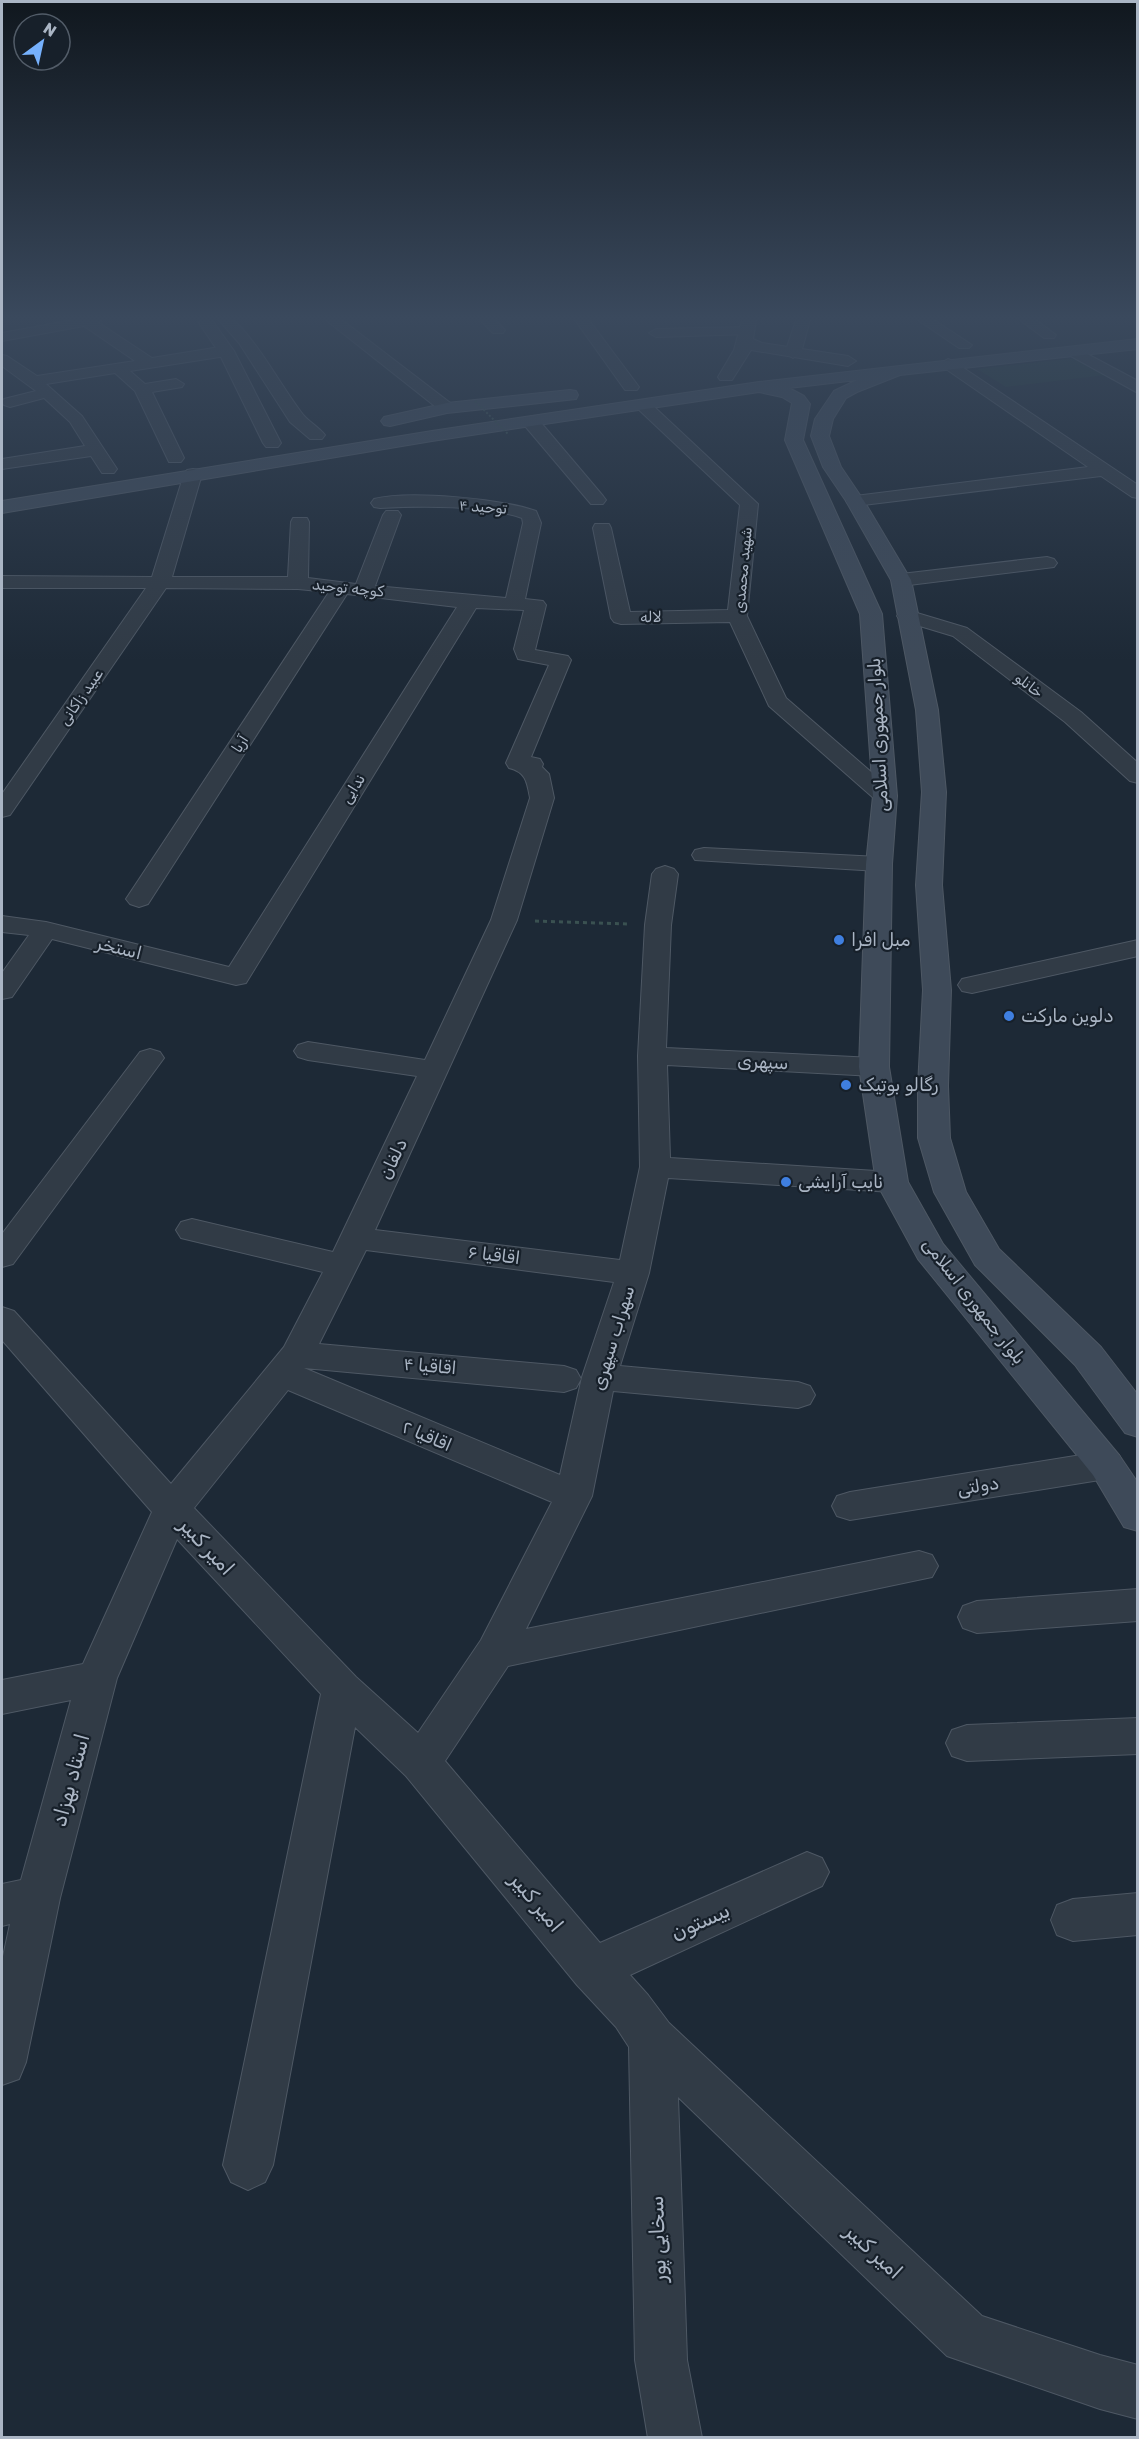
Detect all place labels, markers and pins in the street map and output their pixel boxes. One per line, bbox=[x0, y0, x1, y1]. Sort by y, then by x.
place label: مبل افرا bbox=[851, 929, 911, 951]
marker: مبل افرا bbox=[832, 933, 846, 947]
place label: دلوین مارکت bbox=[1021, 1005, 1113, 1027]
marker: دلوین مارکت bbox=[1002, 1009, 1016, 1023]
place label: رگالو بوتیک bbox=[858, 1074, 939, 1096]
marker: رگالو بوتیک bbox=[839, 1078, 853, 1092]
place label: نایب آرایشی bbox=[798, 1171, 883, 1193]
marker: نایب آرایشی bbox=[779, 1175, 793, 1189]

